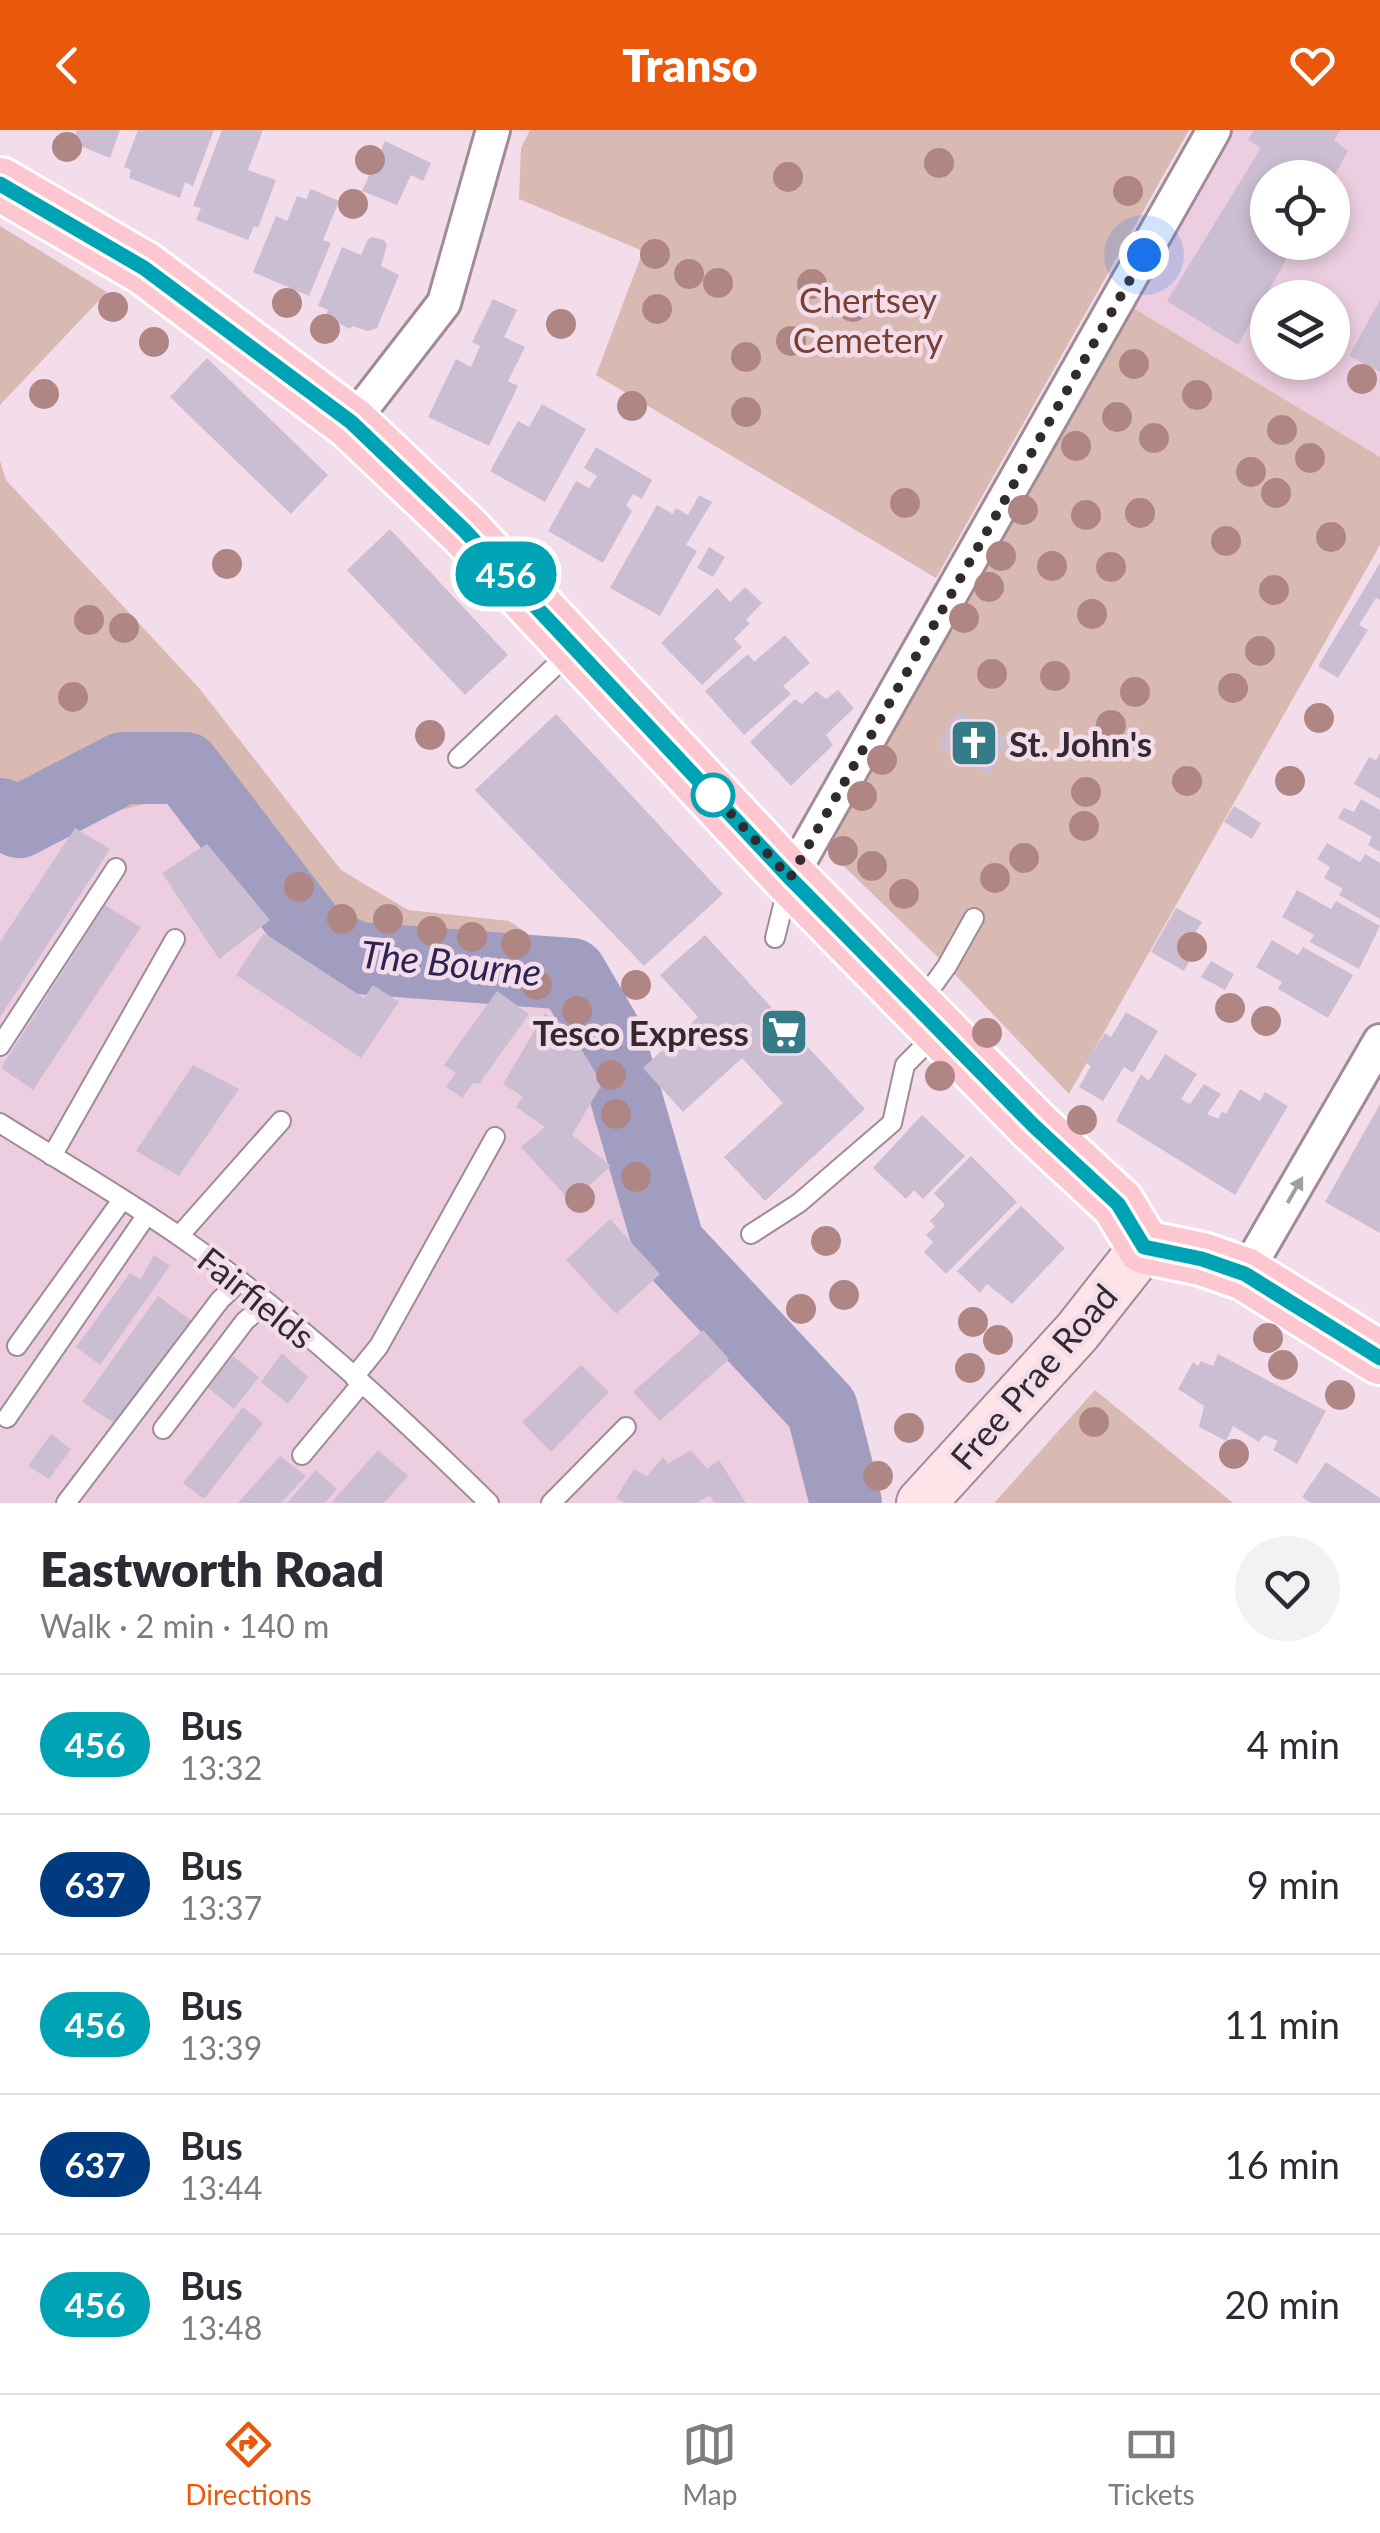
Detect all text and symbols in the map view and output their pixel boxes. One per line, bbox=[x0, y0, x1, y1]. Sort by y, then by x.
icon: back bbox=[40, 38, 95, 93]
text: Transo bbox=[622, 38, 758, 92]
icon: heart bbox=[1285, 38, 1340, 93]
map controls bbox=[1250, 160, 1350, 380]
button: locate bbox=[1250, 160, 1350, 260]
your location bbox=[1119, 230, 1169, 280]
park label: Chertsey Cemetery bbox=[793, 278, 943, 360]
button: layers bbox=[1250, 280, 1350, 380]
line badge: 456 bbox=[448, 542, 564, 606]
text: 456 bbox=[476, 553, 536, 595]
church icon: St. John's bbox=[948, 717, 1000, 769]
place label: St. John's bbox=[1009, 722, 1152, 764]
unlabelled marker bbox=[692, 774, 734, 816]
water label: The Bourne bbox=[358, 930, 544, 994]
supermarket icon: Tesco Express bbox=[758, 1006, 810, 1058]
place label: Tesco Express bbox=[533, 1011, 749, 1053]
one-way arrow bbox=[1285, 1176, 1303, 1204]
street label: Fairfields bbox=[190, 1237, 324, 1357]
street label: Free Prae Road bbox=[941, 1275, 1125, 1477]
button: heart bbox=[1235, 1536, 1340, 1641]
text: Eastworth Road bbox=[40, 1540, 384, 1597]
text: Walk · 2 min · 140 m bbox=[40, 1606, 329, 1645]
text: Bus bbox=[180, 1702, 243, 1748]
text: 4 min bbox=[1247, 1721, 1340, 1767]
text: 456 bbox=[65, 1723, 125, 1765]
text: 13:32 bbox=[180, 1748, 262, 1787]
text: Bus bbox=[180, 1842, 243, 1888]
text: 9 min bbox=[1247, 1861, 1340, 1907]
text: 637 bbox=[65, 1863, 125, 1905]
text: 13:37 bbox=[180, 1888, 262, 1927]
text: Bus bbox=[180, 1982, 243, 2028]
text: 11 min bbox=[1225, 2001, 1340, 2047]
text: 456 bbox=[65, 2003, 125, 2045]
text: 13:39 bbox=[180, 2028, 262, 2067]
text: Bus bbox=[180, 2122, 243, 2168]
text: 16 min bbox=[1225, 2141, 1340, 2187]
text: 637 bbox=[65, 2143, 125, 2185]
text: 13:44 bbox=[180, 2168, 262, 2207]
text: Bus bbox=[180, 2262, 243, 2308]
text: 20 min bbox=[1225, 2281, 1340, 2327]
text: 456 bbox=[65, 2283, 125, 2325]
text: 13:48 bbox=[180, 2308, 262, 2347]
tab: Directions bbox=[185, 2417, 312, 2511]
tab: Map bbox=[682, 2417, 737, 2511]
tab: Tickets bbox=[1108, 2417, 1195, 2511]

